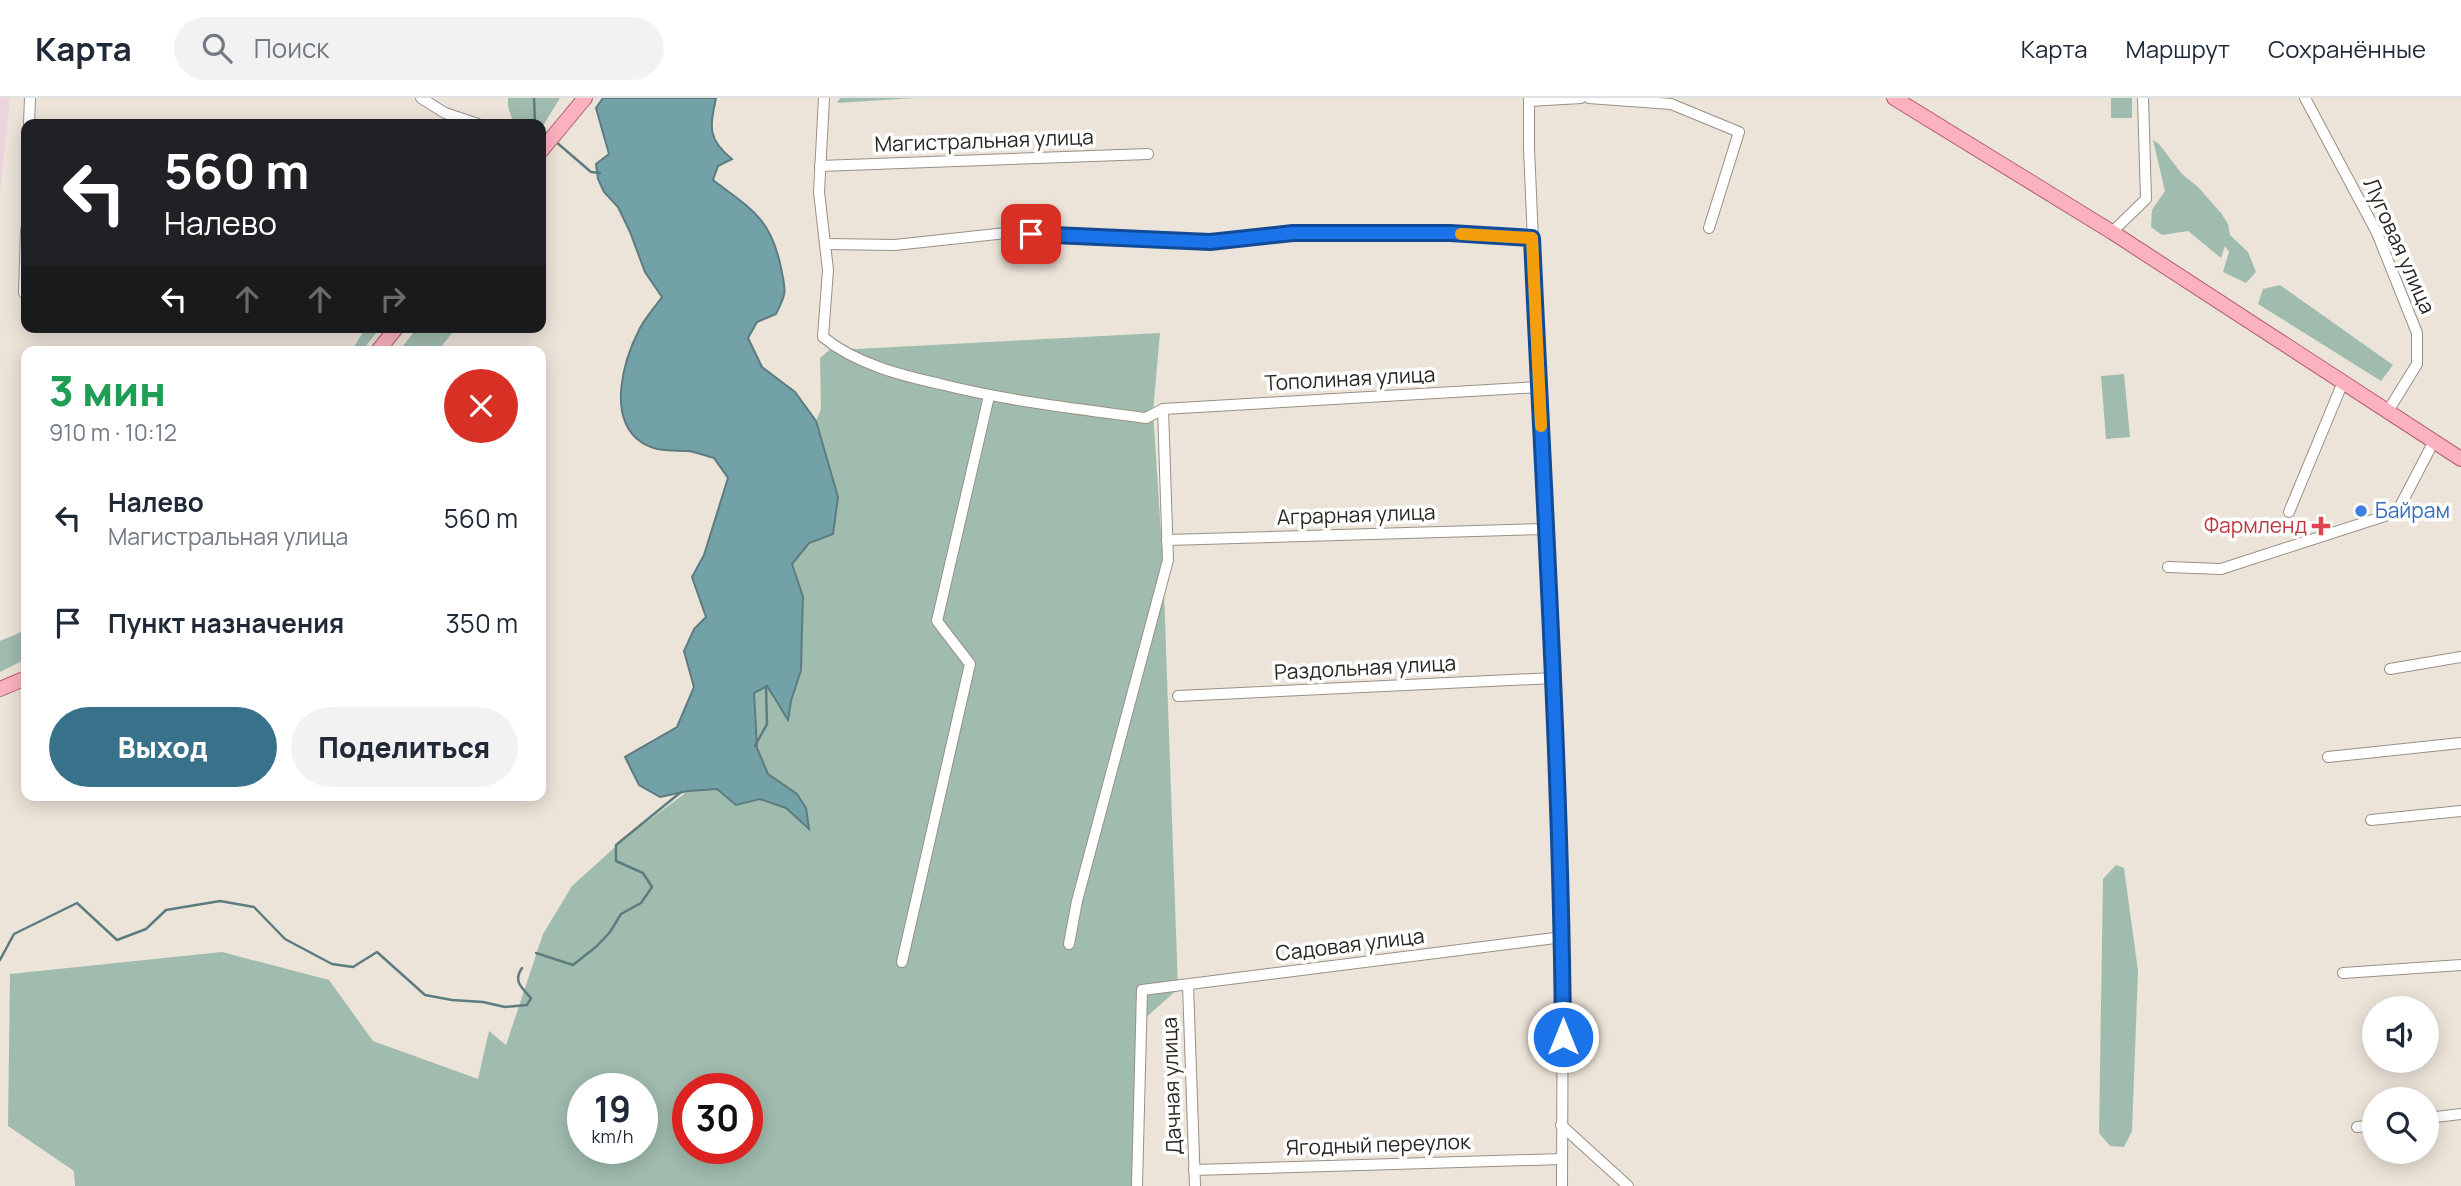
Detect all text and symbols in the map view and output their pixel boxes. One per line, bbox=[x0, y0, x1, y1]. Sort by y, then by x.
search box bbox=[174, 17, 664, 80]
text: Карта bbox=[35, 26, 132, 71]
icon: search bbox=[198, 29, 236, 67]
text: Поиск bbox=[254, 30, 329, 66]
text: Карта bbox=[2021, 32, 2088, 65]
text: Маршрут bbox=[2126, 32, 2230, 65]
text: Сохранённые bbox=[2268, 32, 2426, 65]
street label: Магистральная улица bbox=[874, 122, 1094, 158]
text: 560 m bbox=[164, 137, 309, 204]
icon: left bbox=[49, 147, 140, 238]
street label: Луговая улица bbox=[2357, 173, 2442, 318]
text: Налево bbox=[164, 201, 277, 245]
pin bbox=[1001, 204, 1061, 264]
icon: arrive bbox=[1012, 215, 1050, 253]
icon: left bbox=[155, 280, 193, 318]
icon: ahead bbox=[228, 280, 266, 318]
icon: ahead bbox=[301, 280, 339, 318]
icon: right bbox=[374, 280, 412, 318]
street label: Тополиная улица bbox=[1264, 360, 1436, 396]
text: 3 мин bbox=[49, 361, 166, 419]
button: close bbox=[444, 369, 518, 443]
text: 910 m · 10:12 bbox=[49, 416, 177, 448]
text: Налево bbox=[108, 484, 204, 520]
place label: Байрам bbox=[2375, 496, 2450, 524]
street label: Аграрная улица bbox=[1276, 497, 1436, 531]
icon: left bbox=[49, 499, 87, 537]
text: 560 m bbox=[444, 500, 518, 536]
marker: Байрам bbox=[2353, 503, 2369, 519]
place label: Фармленд bbox=[2204, 511, 2307, 539]
marker: Фармленд bbox=[2313, 518, 2329, 534]
text: Магистральная улица bbox=[108, 520, 348, 552]
icon: arrive bbox=[49, 604, 87, 642]
text: Пункт назначения bbox=[108, 605, 344, 641]
text: 350 m bbox=[445, 605, 518, 641]
street label: Раздольная улица bbox=[1273, 648, 1457, 686]
button: Выход bbox=[49, 707, 277, 787]
button: Поделиться bbox=[291, 707, 518, 787]
street label: Садовая улица bbox=[1274, 921, 1426, 967]
map controls bbox=[2362, 996, 2439, 1164]
button: sound bbox=[2362, 996, 2439, 1073]
position arrow bbox=[1526, 1000, 1600, 1074]
street label: Дачная улица bbox=[1155, 1017, 1187, 1155]
speed limit sign: 30 bbox=[672, 1073, 763, 1164]
text: 19 bbox=[594, 1085, 631, 1133]
button: search bbox=[2362, 1087, 2439, 1164]
text: km/h bbox=[592, 1124, 633, 1148]
street label: Ягодный переулок bbox=[1285, 1127, 1471, 1161]

